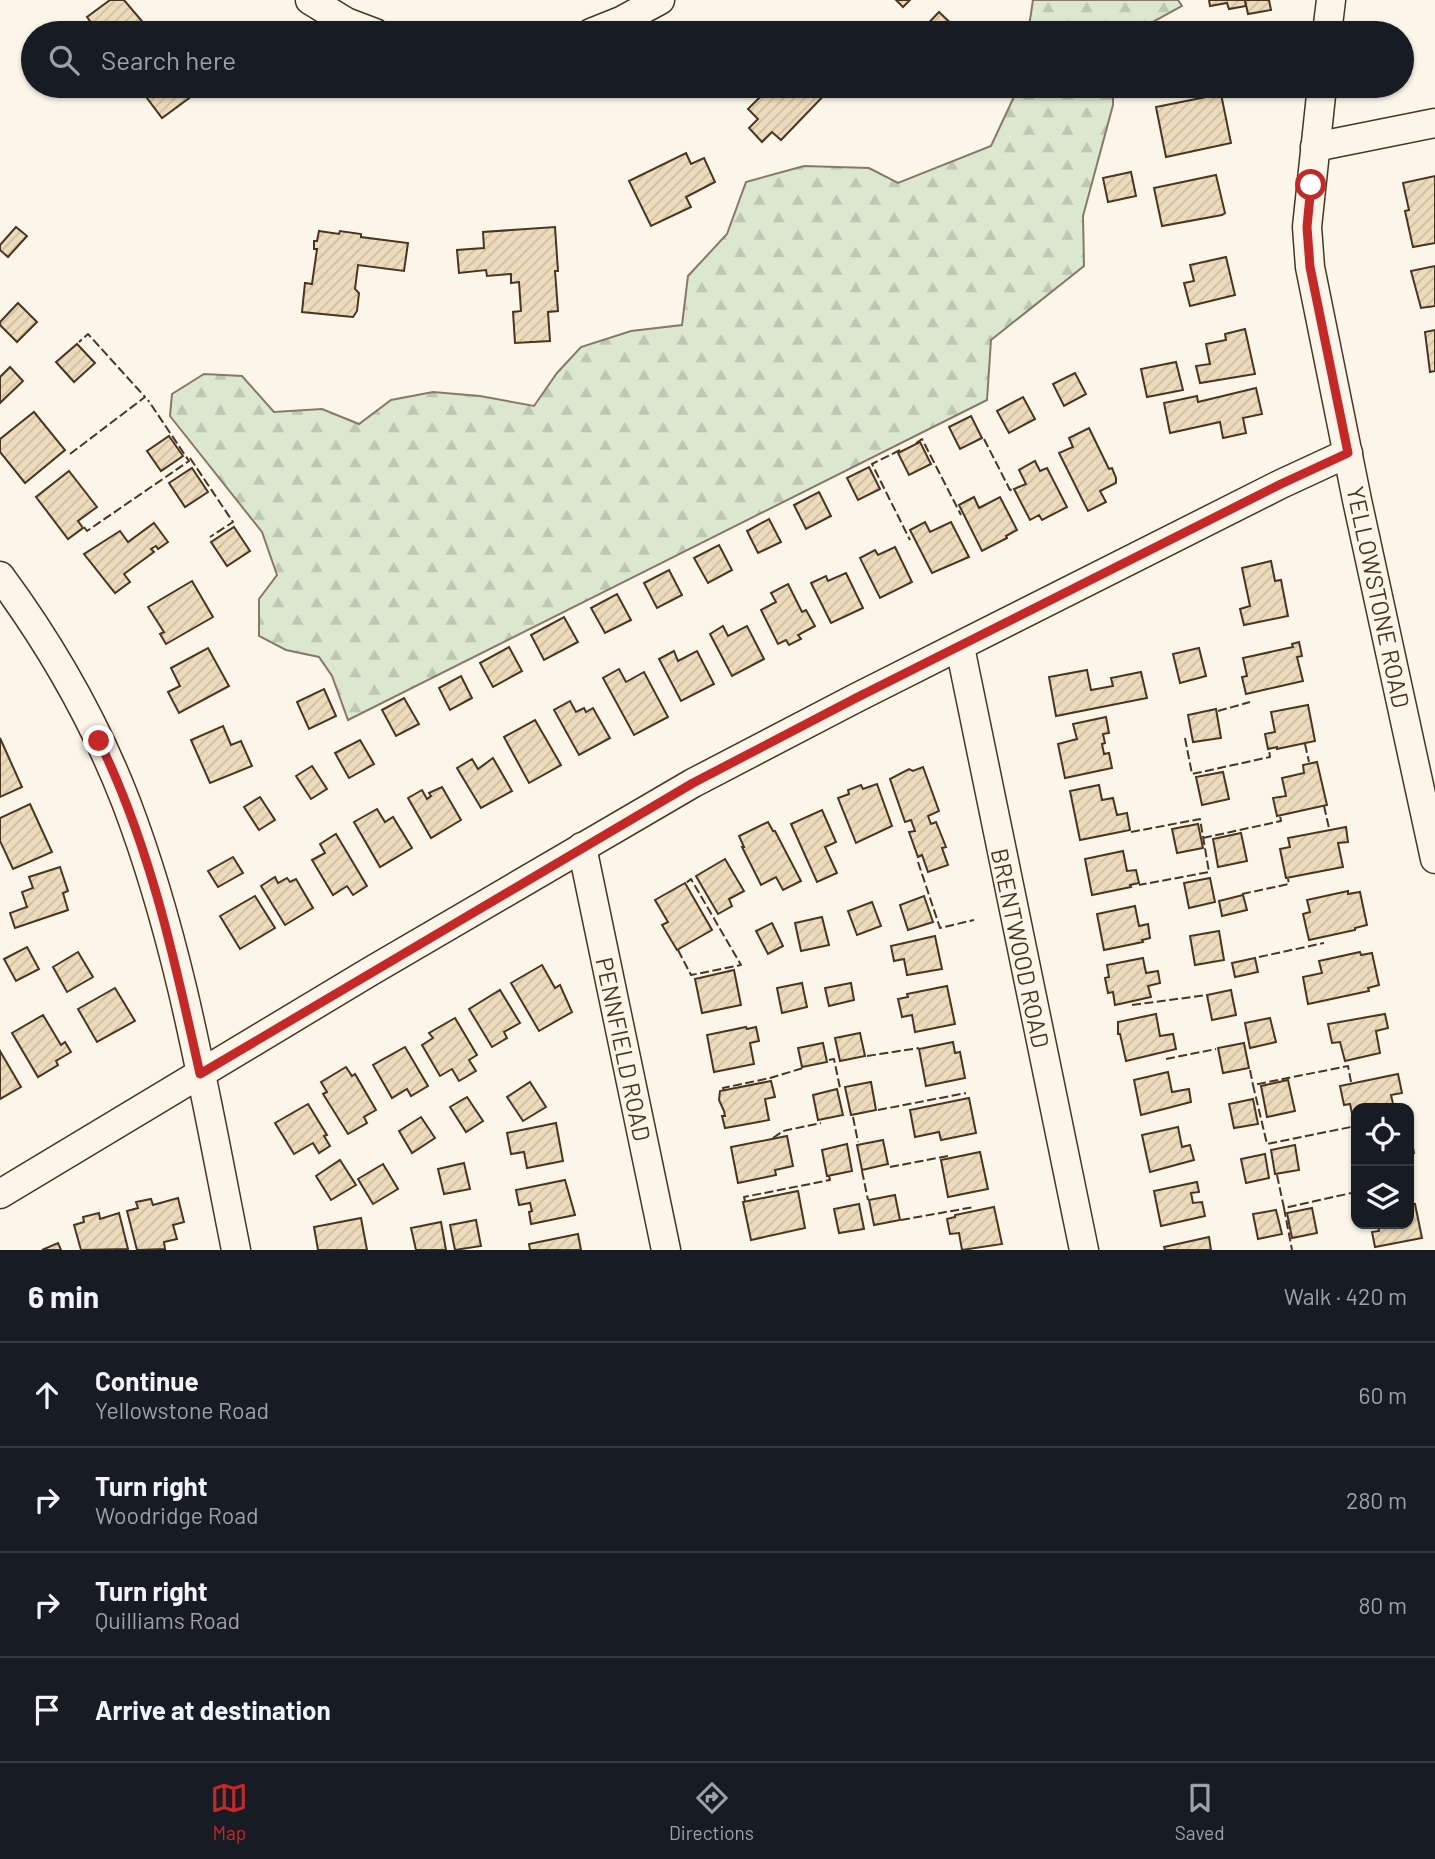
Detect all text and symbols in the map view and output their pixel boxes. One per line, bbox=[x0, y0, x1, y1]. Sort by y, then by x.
search box bbox=[21, 21, 1414, 98]
icon: search bbox=[45, 41, 83, 79]
text: Search here bbox=[101, 44, 236, 75]
route start bbox=[1295, 169, 1326, 200]
street label: YELLOWSTONE ROAD bbox=[1341, 484, 1417, 710]
route end bbox=[83, 725, 114, 756]
street label: BRENTWOOD ROAD bbox=[986, 846, 1056, 1050]
street label: PENNFIELD ROAD bbox=[590, 954, 658, 1144]
map controls bbox=[1351, 1103, 1414, 1229]
button: locate bbox=[1351, 1103, 1414, 1166]
button: layers bbox=[1351, 1166, 1414, 1229]
text: 6 min bbox=[28, 1278, 99, 1314]
text: Walk · 420 m bbox=[1284, 1282, 1407, 1310]
text: Continue bbox=[95, 1365, 199, 1396]
icon: ahead bbox=[28, 1376, 66, 1414]
text: 60 m bbox=[1359, 1381, 1407, 1409]
text: Yellowstone Road bbox=[95, 1396, 269, 1424]
text: Turn right bbox=[95, 1470, 208, 1501]
icon: right bbox=[28, 1481, 66, 1519]
text: 280 m bbox=[1346, 1486, 1407, 1514]
text: Woodridge Road bbox=[95, 1501, 259, 1529]
text: Turn right bbox=[95, 1575, 208, 1606]
icon: right bbox=[28, 1586, 66, 1624]
text: 80 m bbox=[1358, 1591, 1407, 1619]
text: Quilliams Road bbox=[95, 1606, 240, 1634]
icon: arrive bbox=[28, 1691, 66, 1729]
text: Arrive at destination bbox=[95, 1694, 331, 1725]
tab: Map bbox=[210, 1779, 248, 1844]
tab: Directions bbox=[669, 1779, 754, 1844]
tab: Saved bbox=[1175, 1779, 1225, 1844]

